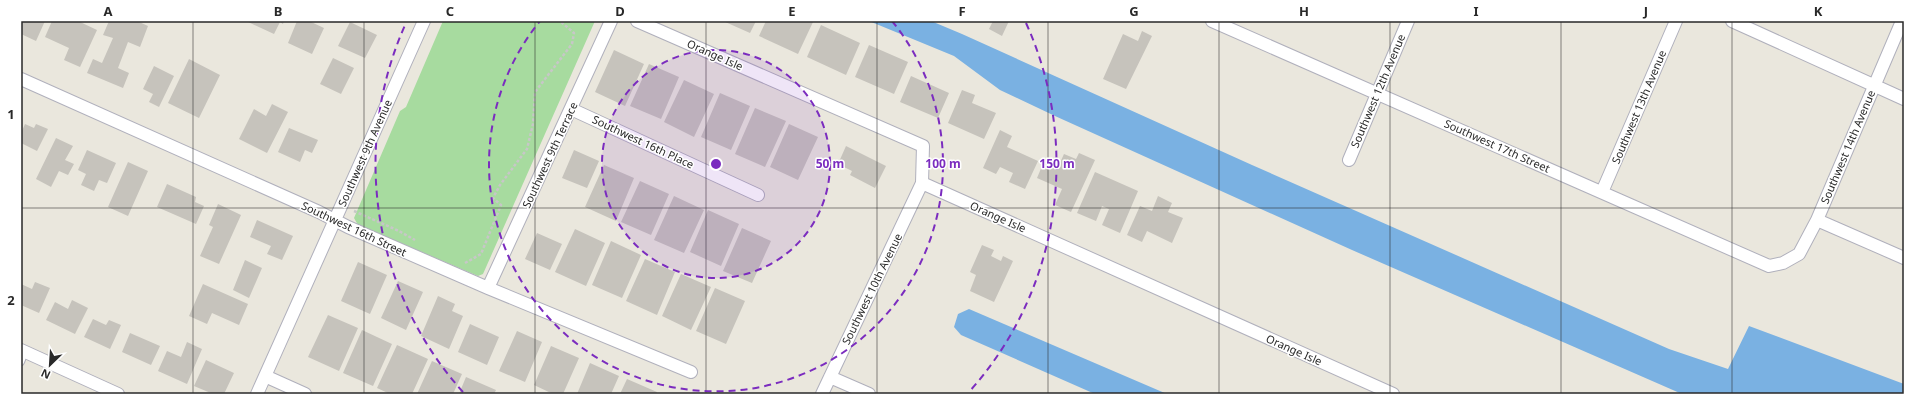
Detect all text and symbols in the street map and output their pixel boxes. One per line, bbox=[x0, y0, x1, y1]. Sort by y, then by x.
text: A bbox=[104, 2, 113, 20]
text: B bbox=[274, 2, 282, 20]
text: C bbox=[446, 2, 454, 20]
text: D bbox=[615, 2, 625, 20]
text: E bbox=[788, 2, 796, 20]
text: F bbox=[958, 2, 966, 20]
text: G bbox=[1129, 2, 1139, 20]
text: H bbox=[1299, 2, 1309, 20]
text: I bbox=[1473, 2, 1479, 20]
text: J bbox=[1643, 2, 1648, 20]
text: K bbox=[1814, 2, 1823, 20]
street label: Southwest 12th Avenue bbox=[1347, 32, 1408, 150]
street label: Orange Isle bbox=[685, 36, 746, 74]
street label: Southwest 13th Avenue bbox=[1608, 48, 1669, 166]
street label: Southwest 14th Avenue bbox=[1817, 88, 1878, 206]
street label: Southwest 9th Avenue bbox=[334, 97, 395, 209]
street label: Southwest 9th Terrace bbox=[518, 99, 581, 210]
text: 1 bbox=[7, 105, 15, 123]
street label: Southwest 16th Place bbox=[590, 111, 696, 172]
street label: Southwest 17th Street bbox=[1442, 115, 1552, 176]
text: 50 m bbox=[816, 155, 844, 172]
text: 100 m bbox=[925, 155, 961, 172]
text: 150 m bbox=[1039, 155, 1075, 172]
centre of rings bbox=[709, 157, 723, 171]
street label: Southwest 16th Street bbox=[299, 198, 409, 259]
street label: Orange Isle bbox=[968, 198, 1029, 236]
street label: Southwest 10th Avenue bbox=[838, 231, 905, 347]
text: 2 bbox=[7, 291, 15, 309]
street label: Orange Isle bbox=[1264, 331, 1325, 369]
north arrow bbox=[30, 345, 70, 385]
text: N bbox=[38, 366, 53, 383]

